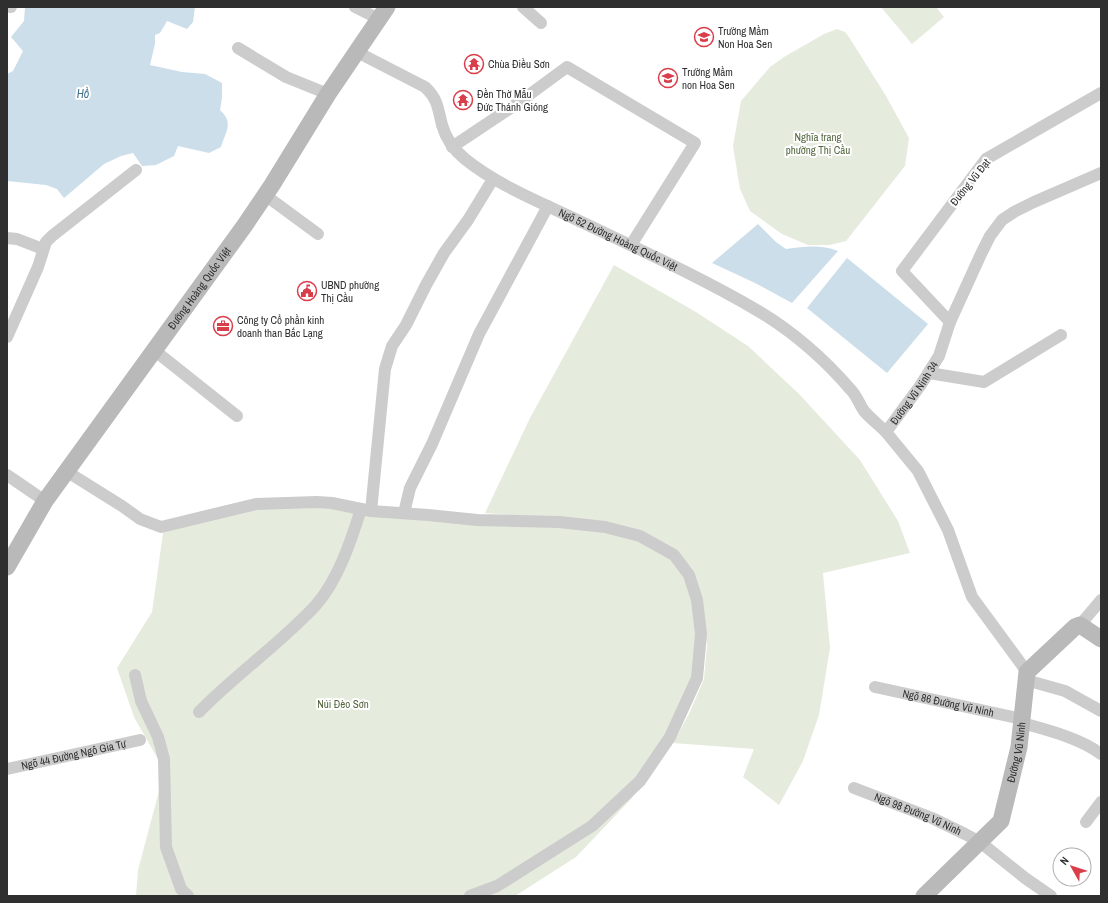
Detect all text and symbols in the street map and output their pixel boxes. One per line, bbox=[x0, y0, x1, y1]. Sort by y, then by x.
place label: Trường Mầm Non Hoa Sen bbox=[718, 24, 772, 51]
school or university icon: Trường Mầm Non Hoa Sen bbox=[693, 26, 715, 48]
temple icon: Chùa Điều Sơn bbox=[463, 53, 485, 75]
place label: Chùa Điều Sơn bbox=[488, 57, 550, 71]
place label: Trường Mầm non Hoa Sen bbox=[682, 65, 735, 92]
school or university icon: Trường Mầm non Hoa Sen bbox=[657, 67, 679, 89]
water label: Hồ bbox=[77, 86, 90, 102]
place label: Đền Thờ Mẫu Đức Thánh Gióng bbox=[477, 87, 548, 114]
temple icon: Đền Thờ Mẫu Đức Thánh Gióng bbox=[452, 89, 474, 111]
park label: Nghĩa trang phường Thị Cầu bbox=[786, 130, 850, 157]
street label: Đường Vũ Đạt bbox=[947, 155, 993, 208]
street label: Ngõ 52 Đường Hoàng Quốc Việt bbox=[557, 205, 680, 274]
street label: Đường Hoàng Quốc Việt bbox=[165, 244, 234, 332]
place label: UBND phường Thị Cầu bbox=[321, 278, 379, 305]
public building icon: UBND phường Thị Cầu bbox=[296, 280, 318, 302]
place label: Công ty Cổ phần kinh doanh than Bắc Lạng bbox=[237, 313, 324, 340]
office icon: Công ty Cổ phần kinh doanh than Bắc Lạng bbox=[212, 315, 234, 337]
street label: Đường Vũ Ninh 34 bbox=[887, 359, 941, 427]
street label: Ngõ 86 Đường Vũ Ninh bbox=[901, 686, 995, 720]
park label: Núi Đèo Sơn bbox=[317, 697, 369, 711]
street label: Đường Vũ Ninh bbox=[1004, 721, 1029, 784]
street label: Ngõ 44 Đường Ngô Gia Tự bbox=[20, 736, 128, 773]
street label: Ngõ 98 Đường Vũ Ninh bbox=[872, 790, 964, 838]
north arrow bbox=[1052, 847, 1092, 887]
text: N bbox=[1057, 854, 1072, 868]

